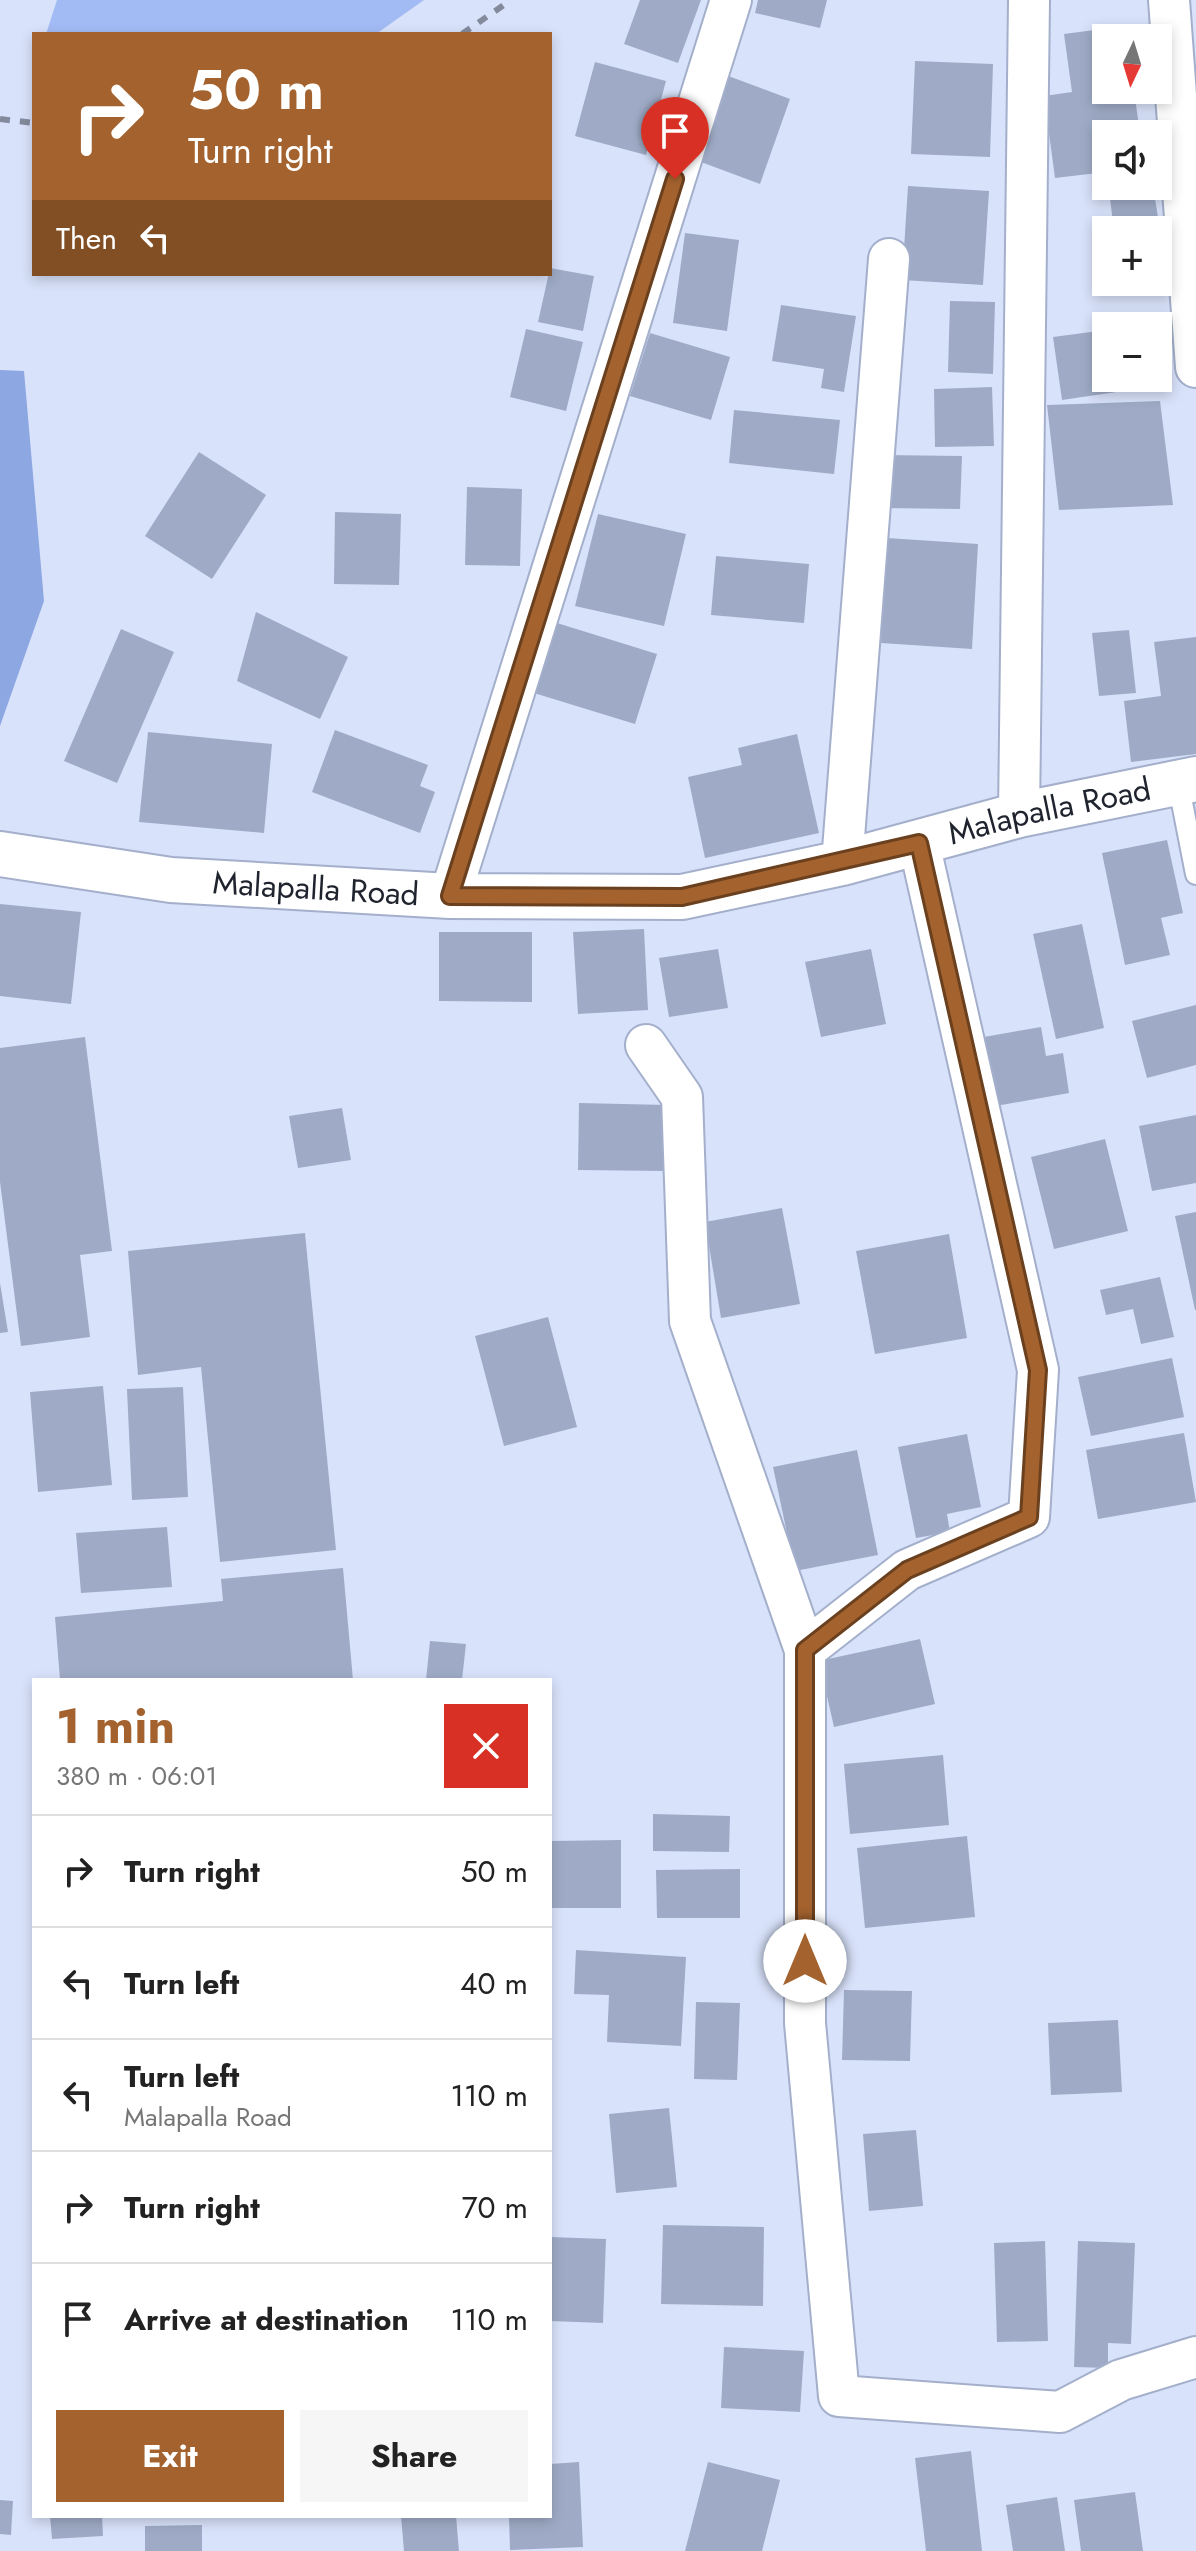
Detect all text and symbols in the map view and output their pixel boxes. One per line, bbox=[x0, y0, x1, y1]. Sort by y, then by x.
north arrow bbox=[1092, 24, 1172, 104]
map controls bbox=[1092, 24, 1172, 392]
text: 50 m bbox=[188, 49, 324, 130]
icon: right bbox=[56, 64, 160, 168]
pin bbox=[641, 97, 709, 179]
icon: arrive bbox=[653, 109, 697, 153]
button: sound bbox=[1092, 120, 1172, 200]
text: Turn right bbox=[188, 124, 333, 176]
icon: left bbox=[133, 216, 177, 260]
button: + bbox=[1092, 216, 1172, 296]
text: Then bbox=[56, 217, 117, 260]
button: − bbox=[1092, 312, 1172, 392]
street label: Malapalla Road bbox=[943, 766, 1155, 856]
street label: Malapalla Road bbox=[211, 859, 420, 917]
text: 1 min bbox=[56, 1692, 175, 1761]
button: close bbox=[444, 1704, 528, 1788]
text: 380 m · 06:01 bbox=[56, 1757, 217, 1795]
icon: right bbox=[56, 1849, 100, 1893]
text: Turn right bbox=[124, 1850, 260, 1893]
text: 50 m bbox=[461, 1850, 528, 1893]
position arrow bbox=[763, 1919, 847, 2003]
icon: left bbox=[56, 1961, 100, 2005]
text: Turn left bbox=[124, 1962, 239, 2005]
text: 40 m bbox=[460, 1962, 528, 2005]
text: Turn left bbox=[124, 2055, 239, 2098]
icon: left bbox=[56, 2073, 100, 2117]
text: 110 m bbox=[451, 2074, 528, 2117]
text: Malapalla Road bbox=[124, 2098, 292, 2136]
icon: right bbox=[56, 2185, 100, 2229]
text: Turn right bbox=[124, 2186, 260, 2229]
text: 70 m bbox=[462, 2186, 528, 2229]
icon: arrive bbox=[56, 2297, 100, 2341]
text: Arrive at destination bbox=[124, 2298, 409, 2341]
text: 110 m bbox=[451, 2298, 528, 2341]
button: Exit bbox=[56, 2410, 284, 2502]
button: Share bbox=[300, 2410, 528, 2502]

